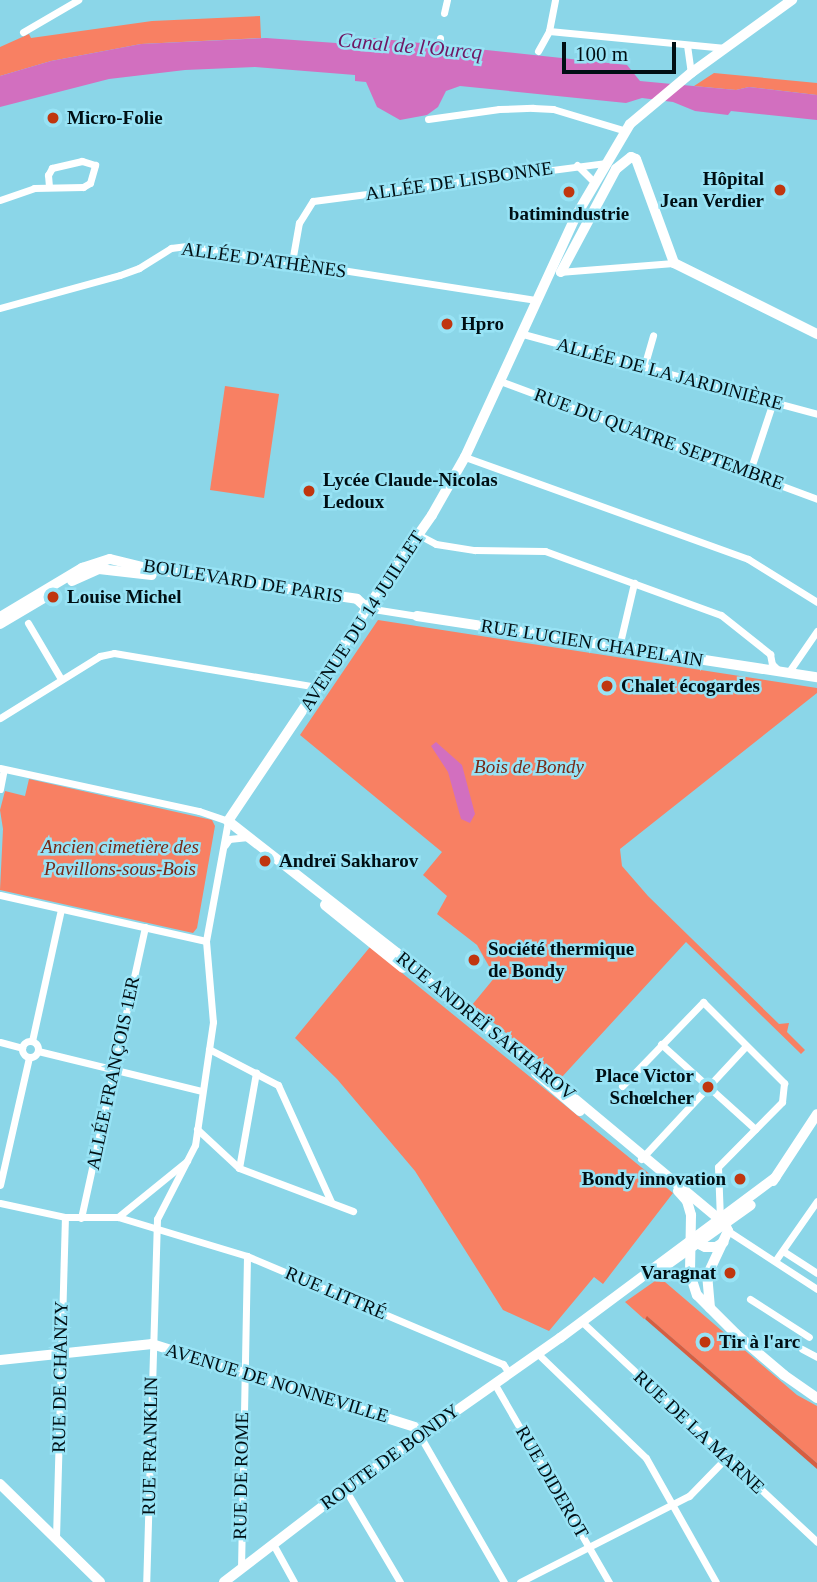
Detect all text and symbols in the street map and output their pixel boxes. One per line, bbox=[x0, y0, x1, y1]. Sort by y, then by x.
water label: Canal de l'Ourcq bbox=[337, 27, 483, 65]
scale bar bbox=[565, 28, 679, 72]
text: 100 m bbox=[575, 42, 628, 66]
place label: Micro-Folie bbox=[67, 107, 163, 129]
marker: Micro-Folie bbox=[45, 110, 61, 126]
street label: ALLÉE DE LISBONNE bbox=[364, 157, 554, 205]
place label: Hôpital Jean Verdier bbox=[660, 168, 764, 212]
marker: Hôpital Jean Verdier bbox=[770, 180, 790, 200]
marker: batimindustrie bbox=[561, 184, 577, 200]
place label: batimindustrie bbox=[509, 203, 629, 225]
street label: ALLÉE D'ATHÈNES bbox=[180, 237, 348, 283]
place label: Hpro bbox=[461, 313, 504, 335]
marker: Hpro bbox=[439, 316, 455, 332]
street label: ALLÉE DE LA JARDINIÈRE bbox=[554, 333, 786, 415]
street label: RUE DU QUATRE SEPTEMBRE bbox=[531, 383, 787, 495]
place label: Lycée Claude-Nicolas Ledoux bbox=[323, 469, 498, 513]
marker: Lycée Claude-Nicolas Ledoux bbox=[301, 483, 317, 499]
street label: AVENUE DU 14 JUILLET bbox=[295, 527, 429, 715]
street label: BOULEVARD DE PARIS bbox=[142, 554, 344, 608]
place label: Louise Michel bbox=[67, 586, 182, 608]
marker: Louise Michel bbox=[45, 589, 61, 605]
street label: RUE LUCIEN CHAPELAIN bbox=[479, 614, 705, 672]
place label: Chalet écogardes bbox=[621, 675, 760, 697]
marker: Chalet écogardes bbox=[599, 678, 615, 694]
park label: Bois de Bondy bbox=[474, 756, 584, 778]
park label: Ancien cimetière des Pavillons-sous-Bois bbox=[41, 836, 199, 880]
place label: Andreï Sakharov bbox=[279, 850, 418, 872]
marker: Andreï Sakharov bbox=[257, 853, 273, 869]
place label: Société thermique de Bondy bbox=[488, 938, 634, 982]
street label: RUE ANDREÏ SAKHAROV bbox=[391, 946, 581, 1106]
marker: Société thermique de Bondy bbox=[466, 952, 482, 968]
street label: ALLÉE FRANÇOIS 1ER bbox=[81, 974, 145, 1172]
place label: Place Victor Schœlcher bbox=[595, 1065, 694, 1109]
marker: Place Victor Schœlcher bbox=[700, 1079, 716, 1095]
place label: Bondy innovation bbox=[582, 1168, 726, 1190]
marker: Bondy innovation bbox=[732, 1171, 748, 1187]
street label: RUE LITTRÉ bbox=[282, 1261, 390, 1325]
place label: Varagnat bbox=[641, 1262, 716, 1284]
marker: Varagnat bbox=[722, 1265, 738, 1281]
street label: RUE DE CHANZY bbox=[47, 1301, 73, 1453]
place label: Tir à l'arc bbox=[719, 1331, 801, 1353]
marker: Tir à l'arc bbox=[697, 1334, 713, 1350]
street label: AVENUE DE NONNEVILLE bbox=[163, 1338, 391, 1428]
street label: RUE DE LA MARNE bbox=[629, 1365, 769, 1499]
street label: RUE FRANKLIN bbox=[137, 1376, 163, 1516]
street label: ROUTE DE BONDY bbox=[316, 1399, 464, 1515]
street label: RUE DE ROME bbox=[228, 1412, 254, 1540]
street label: RUE DIDEROT bbox=[511, 1422, 593, 1542]

